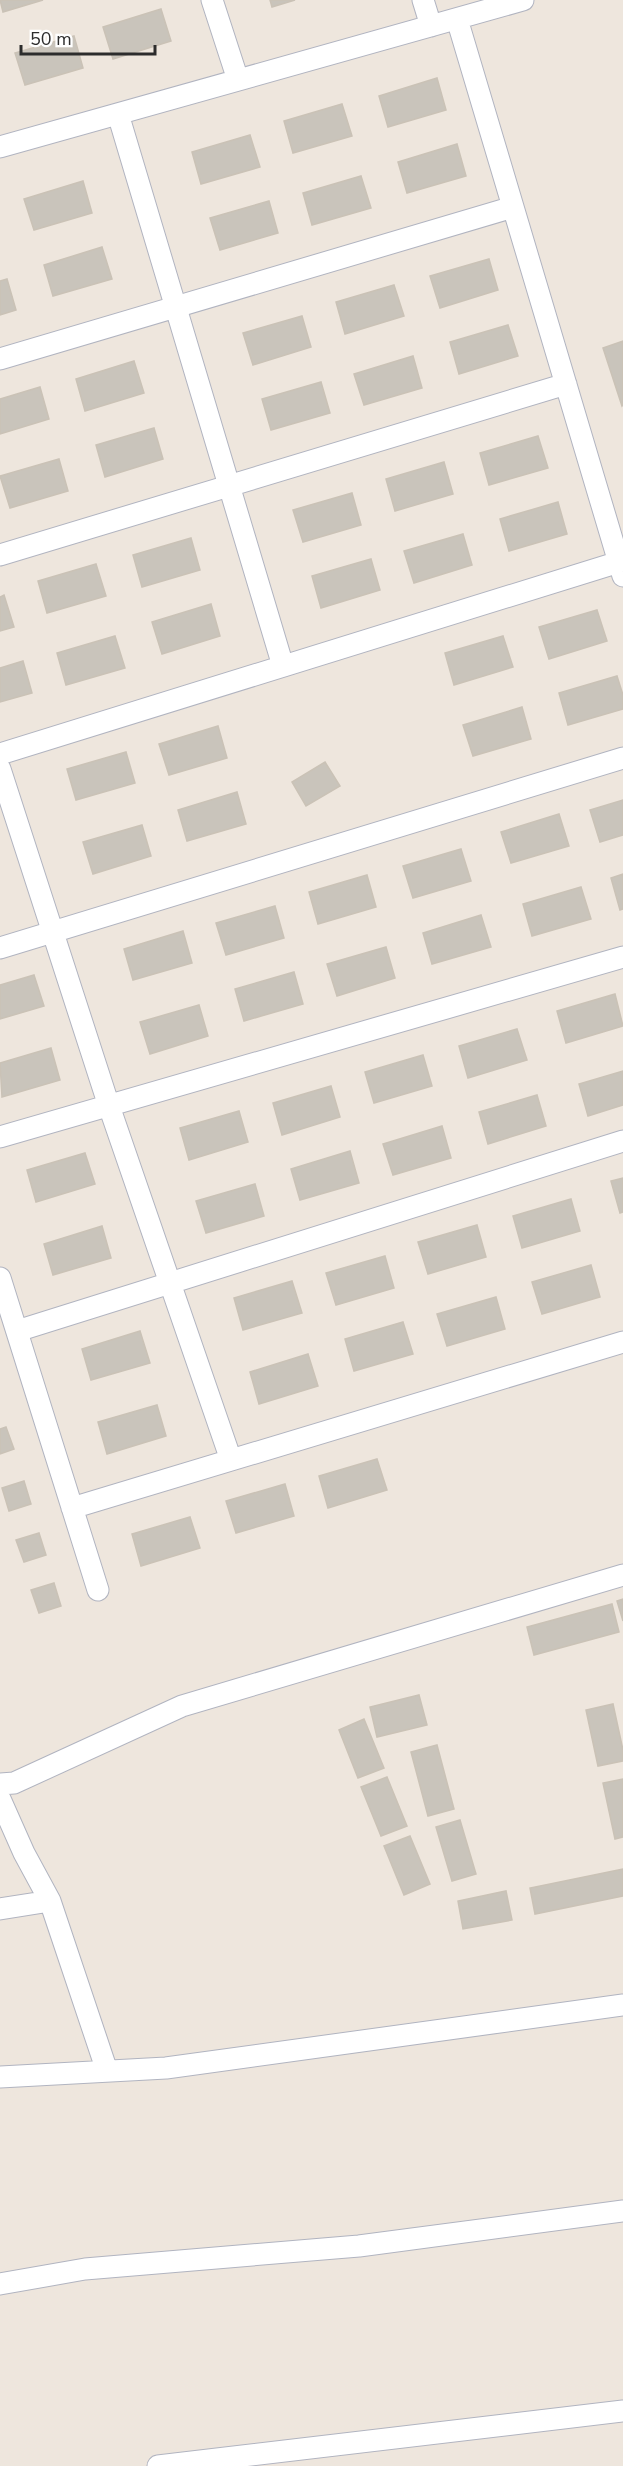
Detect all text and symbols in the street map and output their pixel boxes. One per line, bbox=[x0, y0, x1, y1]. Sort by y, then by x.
scale bar bbox=[21, 18, 154, 56]
text: 50 m bbox=[30, 27, 72, 51]

